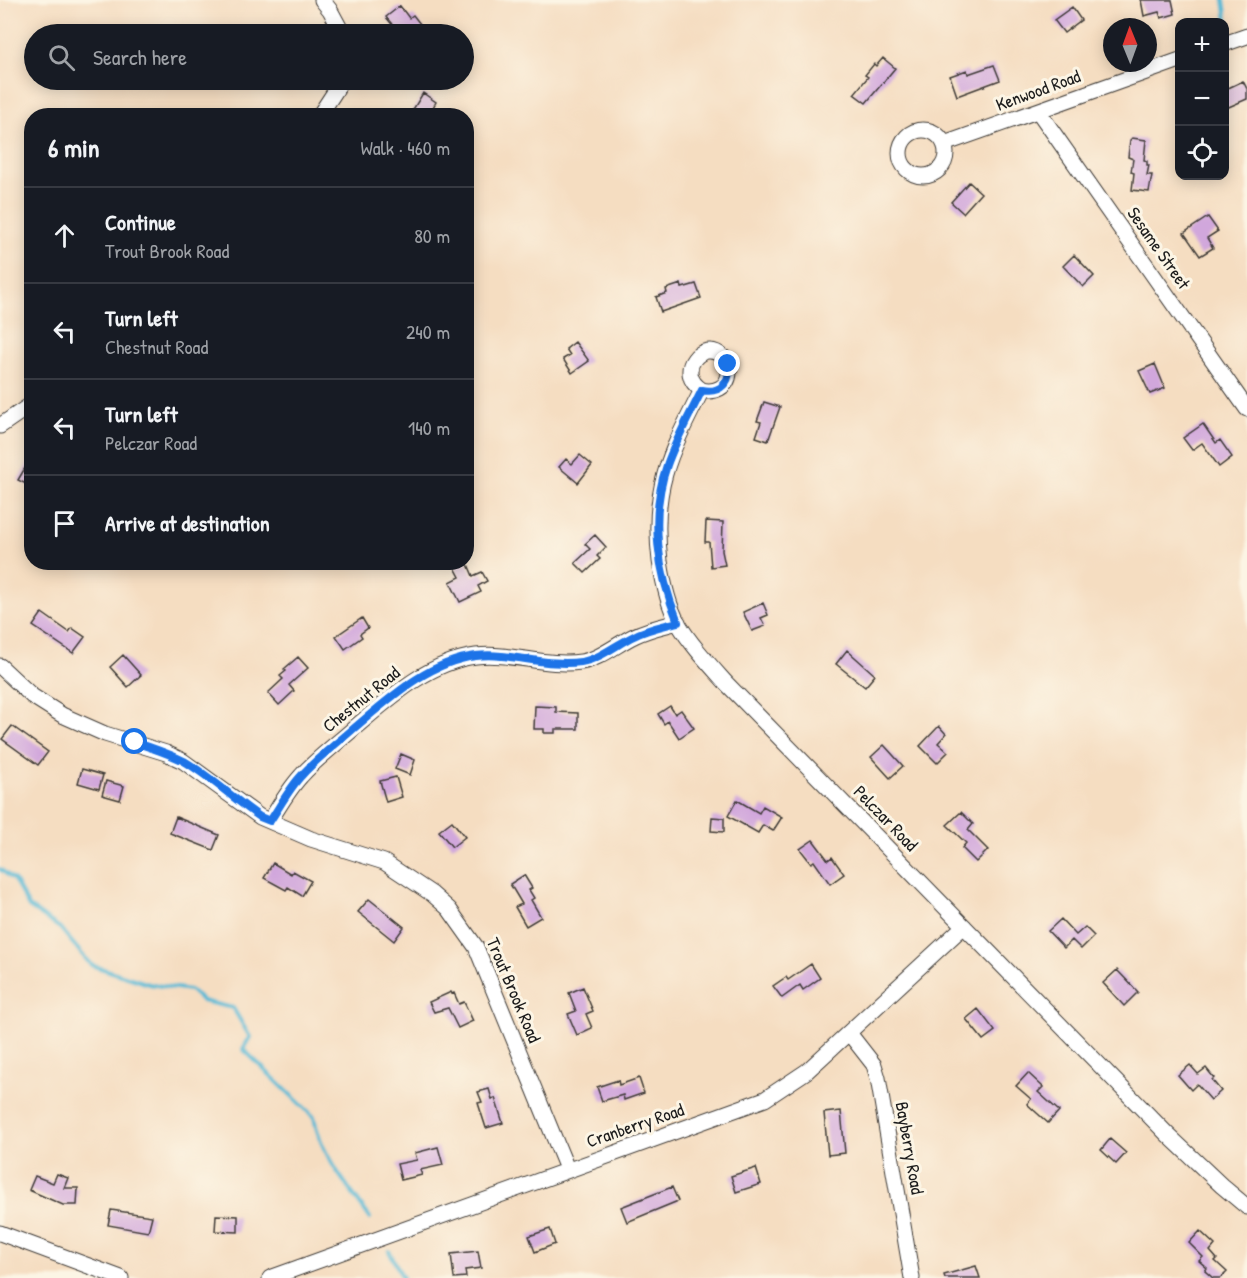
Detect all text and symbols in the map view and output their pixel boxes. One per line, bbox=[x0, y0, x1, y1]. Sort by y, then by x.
north arrow bbox=[1103, 18, 1157, 72]
map controls bbox=[1175, 18, 1229, 180]
button: + bbox=[1175, 18, 1229, 72]
search box bbox=[24, 24, 474, 90]
icon: search bbox=[45, 41, 78, 74]
text: Search here bbox=[93, 42, 187, 72]
street label: Kenwood Road bbox=[992, 63, 1084, 117]
button: − bbox=[1175, 72, 1229, 126]
button: locate bbox=[1175, 126, 1229, 180]
text: 6 min bbox=[48, 130, 100, 165]
text: Walk · 460 m bbox=[360, 134, 450, 161]
street label: Sesame Street bbox=[1122, 202, 1197, 295]
text: Continue bbox=[105, 207, 176, 237]
icon: ahead bbox=[48, 219, 81, 252]
text: 80 m bbox=[414, 222, 450, 249]
text: Trout Brook Road bbox=[105, 237, 229, 264]
text: Turn left bbox=[105, 303, 178, 333]
icon: left bbox=[48, 315, 81, 348]
text: 240 m bbox=[406, 318, 450, 345]
text: Chestnut Road bbox=[105, 333, 208, 360]
route end bbox=[714, 350, 740, 376]
text: Turn left bbox=[105, 399, 178, 429]
icon: left bbox=[48, 411, 81, 444]
text: 140 m bbox=[408, 414, 450, 441]
text: Pelczar Road bbox=[105, 429, 197, 456]
icon: arrive bbox=[48, 507, 81, 540]
text: Arrive at destination bbox=[105, 508, 270, 538]
street label: Chestnut Road bbox=[317, 660, 405, 738]
route start bbox=[121, 728, 147, 754]
street label: Pelczar Road bbox=[848, 779, 924, 857]
street label: Trout Brook Road bbox=[481, 934, 547, 1046]
street label: Cranberry Road bbox=[583, 1097, 687, 1153]
street label: Bayberry Road bbox=[890, 1100, 930, 1196]

